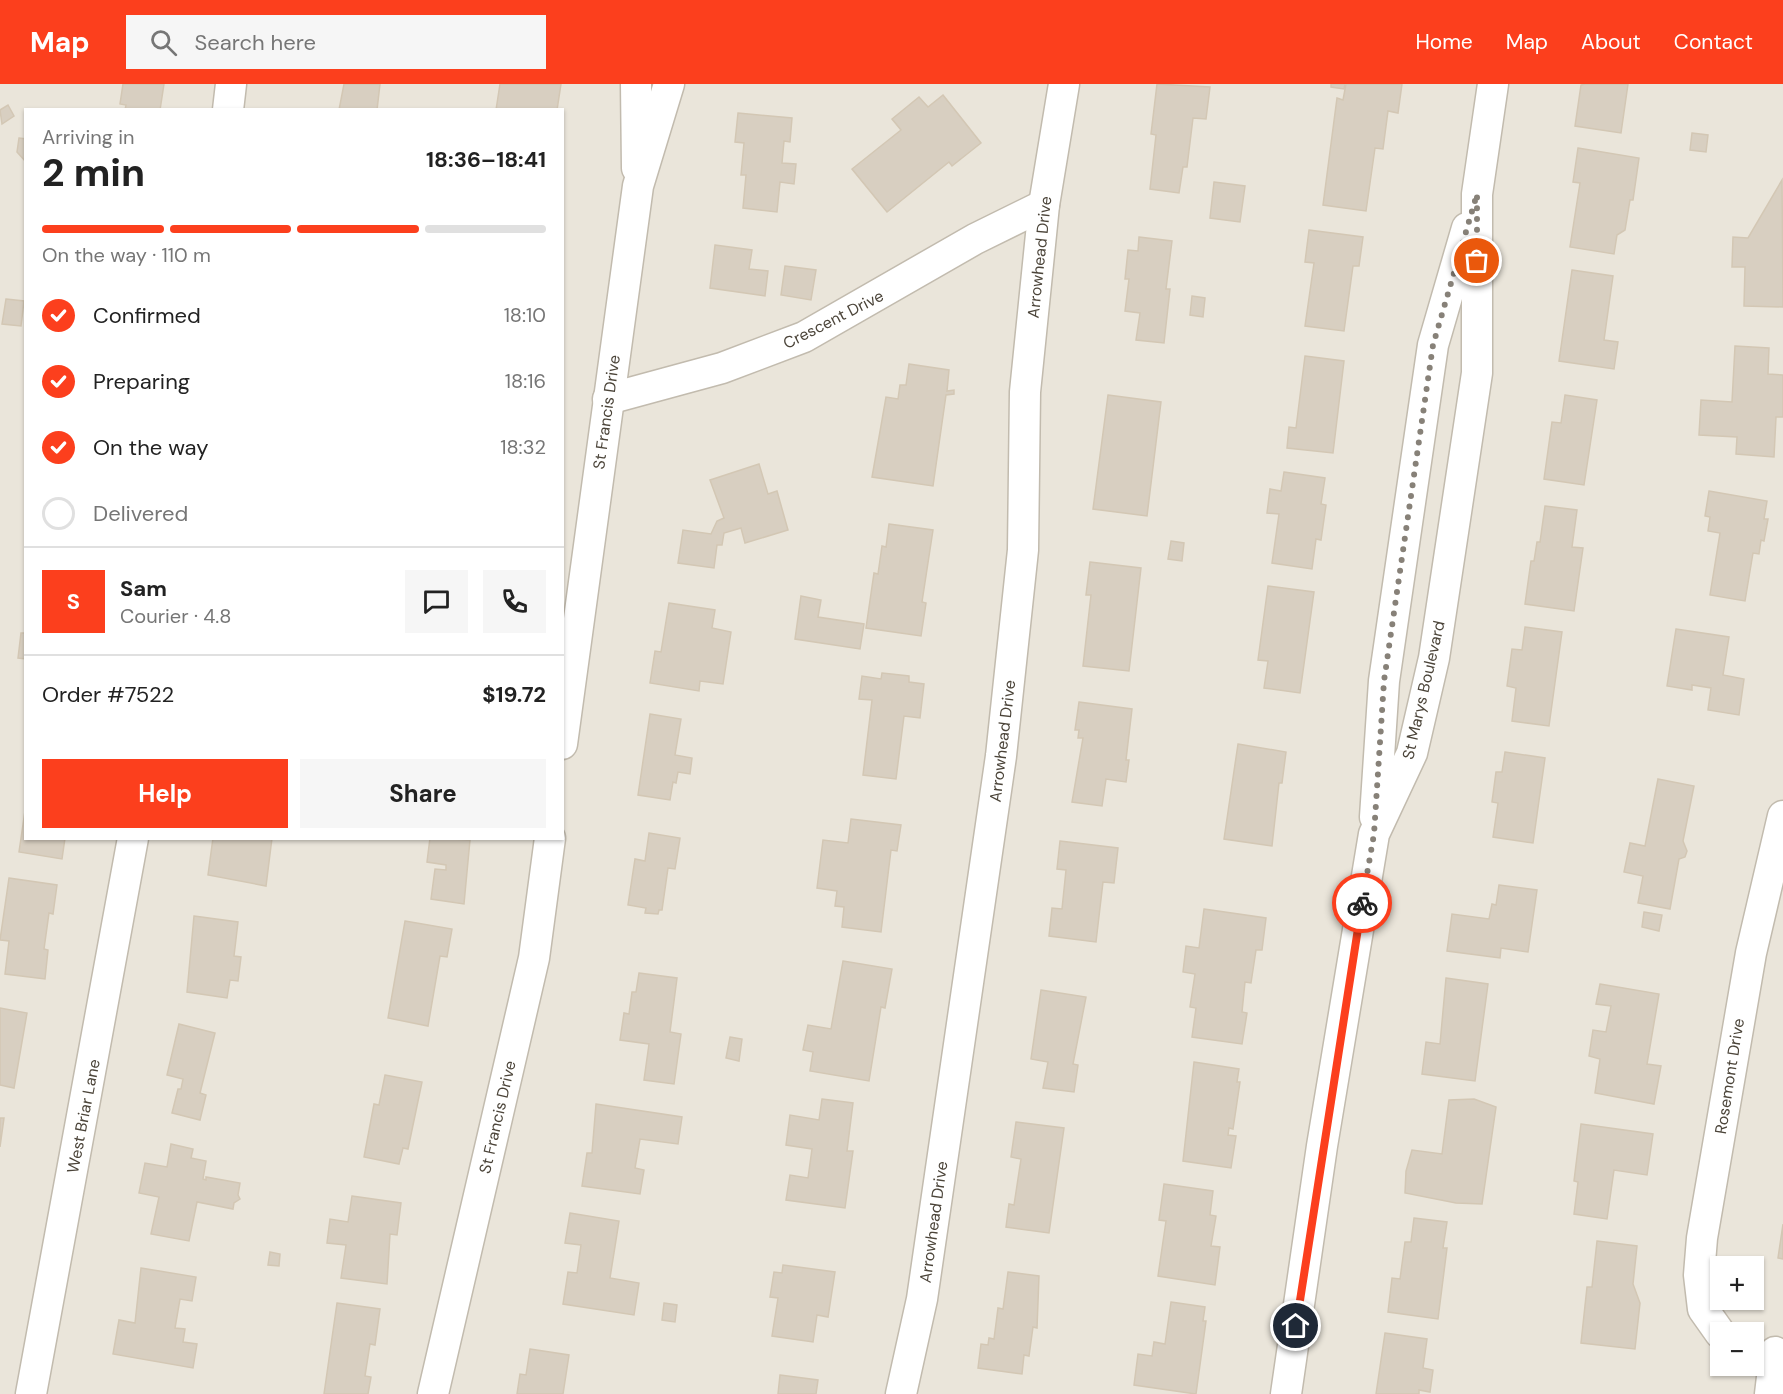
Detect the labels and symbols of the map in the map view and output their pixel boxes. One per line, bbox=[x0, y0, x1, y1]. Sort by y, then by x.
street label: Arrowhead Drive bbox=[1023, 195, 1056, 319]
pin bbox=[1451, 235, 1502, 286]
street label: Crescent Drive bbox=[779, 285, 887, 354]
street label: St Francis Drive bbox=[588, 353, 625, 471]
street label: St Marys Boulevard bbox=[1397, 619, 1450, 761]
street label: Arrowhead Drive bbox=[985, 679, 1020, 803]
courier bbox=[1332, 873, 1392, 933]
street label: Rosemont Drive bbox=[1710, 1017, 1749, 1135]
street label: West Briar Lane bbox=[62, 1057, 105, 1175]
street label: St Francis Drive bbox=[474, 1059, 521, 1176]
street label: Arrowhead Drive bbox=[915, 1160, 952, 1284]
pin bbox=[1270, 1300, 1321, 1351]

